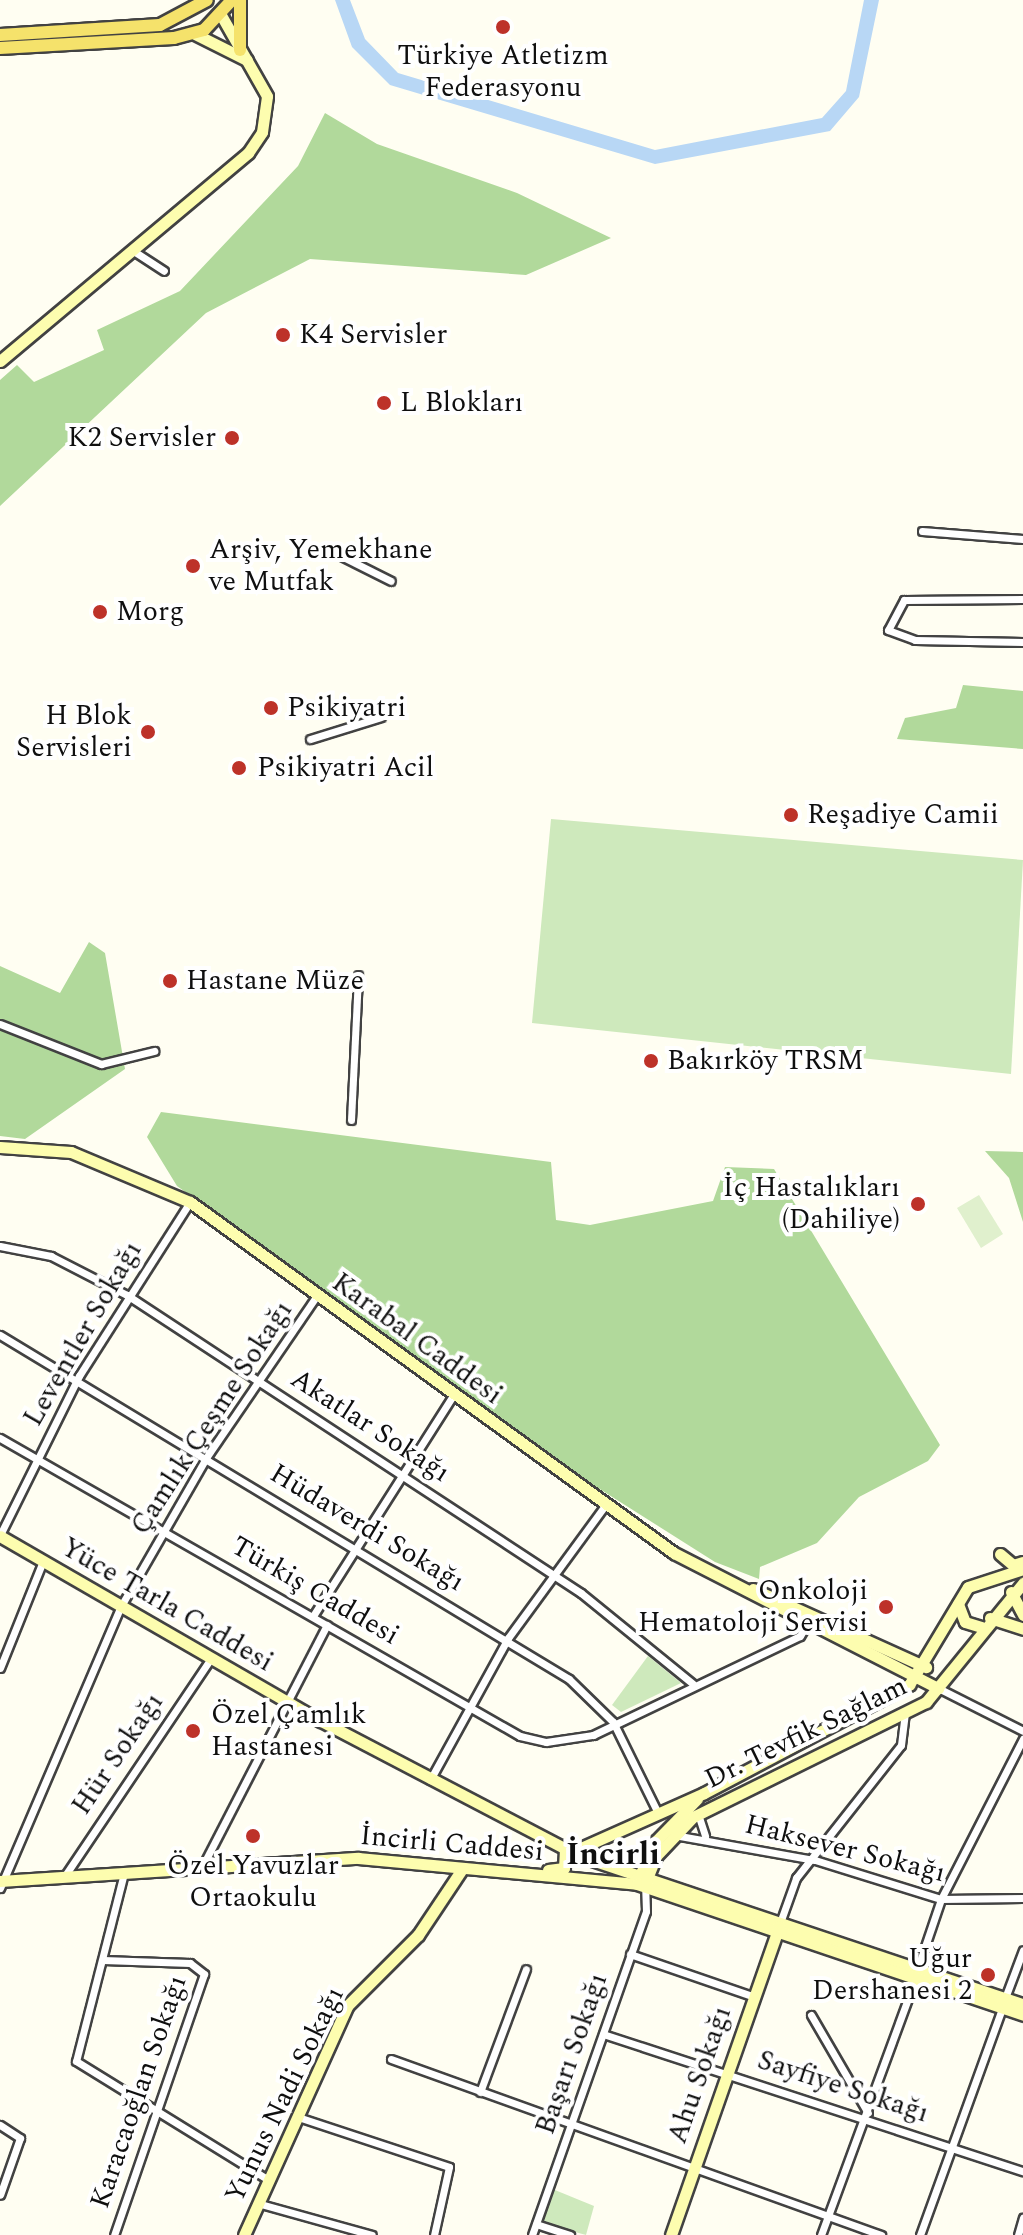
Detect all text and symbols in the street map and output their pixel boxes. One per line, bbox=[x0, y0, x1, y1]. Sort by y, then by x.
marker: Türkiye Atletizm Federasyonu bbox=[494, 18, 512, 36]
place label: Türkiye Atletizm Federasyonu bbox=[397, 39, 609, 105]
place label: K4 Servisler bbox=[299, 318, 447, 352]
marker: K4 Servisler bbox=[274, 326, 292, 344]
place label: L Blokları bbox=[400, 386, 523, 420]
marker: L Blokları bbox=[375, 394, 393, 412]
place label: K2 Servisler bbox=[68, 421, 216, 455]
marker: K2 Servisler bbox=[223, 429, 241, 447]
place label: Arşiv, Yemekhane ve Mutfak bbox=[209, 533, 433, 599]
marker: Arşiv, Yemekhane ve Mutfak bbox=[184, 557, 202, 575]
place label: Morg bbox=[116, 595, 184, 629]
marker: Morg bbox=[91, 603, 109, 621]
place label: Psikiyatri bbox=[287, 691, 406, 725]
place label: H Blok Servisleri bbox=[16, 699, 132, 765]
marker: Psikiyatri bbox=[262, 699, 280, 717]
marker: H Blok Servisleri bbox=[139, 723, 157, 741]
place label: Psikiyatri Acil bbox=[257, 751, 434, 785]
marker: Psikiyatri Acil bbox=[228, 757, 250, 779]
place label: Reşadiye Camii bbox=[807, 798, 999, 832]
marker: Reşadiye Camii bbox=[782, 806, 800, 824]
place label: Hastane Müze bbox=[186, 964, 364, 998]
marker: Hastane Müze bbox=[161, 972, 179, 990]
place label: Bakırköy TRSM bbox=[667, 1044, 864, 1078]
marker: Bakırköy TRSM bbox=[642, 1052, 660, 1070]
place label: İç Hastalıkları (Dahiliye) bbox=[723, 1171, 900, 1237]
marker: İç Hastalıkları (Dahiliye) bbox=[907, 1193, 929, 1215]
street label: Leventler Sokağı bbox=[17, 1236, 149, 1432]
street label: Karabal Caddesi bbox=[325, 1266, 509, 1412]
street label: Çamlık Çeşme Sokağı bbox=[124, 1295, 300, 1541]
street label: Akatlar Sokağı bbox=[284, 1362, 456, 1490]
street label: Hüdaverdi Sokağı bbox=[264, 1457, 470, 1599]
street label: Türkiş Caddesi bbox=[225, 1529, 405, 1653]
street label: Yüce Tarla Caddesi bbox=[55, 1531, 279, 1679]
place label: Onkoloji Hematoloji Servisi bbox=[638, 1574, 868, 1640]
marker: Onkoloji Hematoloji Servisi bbox=[875, 1596, 897, 1618]
street label: Dr. Tevfik Sağlam bbox=[699, 1669, 913, 1797]
street label: Hür Sokağı bbox=[65, 1687, 171, 1821]
place label: Özel Çamlık Hastanesi bbox=[211, 1698, 366, 1764]
marker: Özel Çamlık Hastanesi bbox=[182, 1720, 204, 1742]
street label: Haksever Sokağı bbox=[741, 1808, 949, 1890]
street label: İncirli Caddesi bbox=[359, 1819, 545, 1869]
marker: Özel Yavuzlar Ortaokulu bbox=[244, 1827, 262, 1845]
district label: İncirli bbox=[566, 1836, 660, 1874]
place label: Özel Yavuzlar Ortaokulu bbox=[167, 1849, 339, 1915]
place label: Uğur Dershanesi 2 bbox=[812, 1942, 972, 2008]
marker: Uğur Dershanesi 2 bbox=[979, 1966, 997, 1984]
street label: Başarı Sokağı bbox=[529, 1969, 615, 2139]
street label: Karacaoğlan Sokağı bbox=[83, 1971, 195, 2213]
street label: Yunus Nadi Sokağı bbox=[218, 1982, 352, 2208]
street label: Ahu Sokağı bbox=[661, 2002, 739, 2148]
street label: Sayfiye Sokağı bbox=[753, 2044, 933, 2130]

